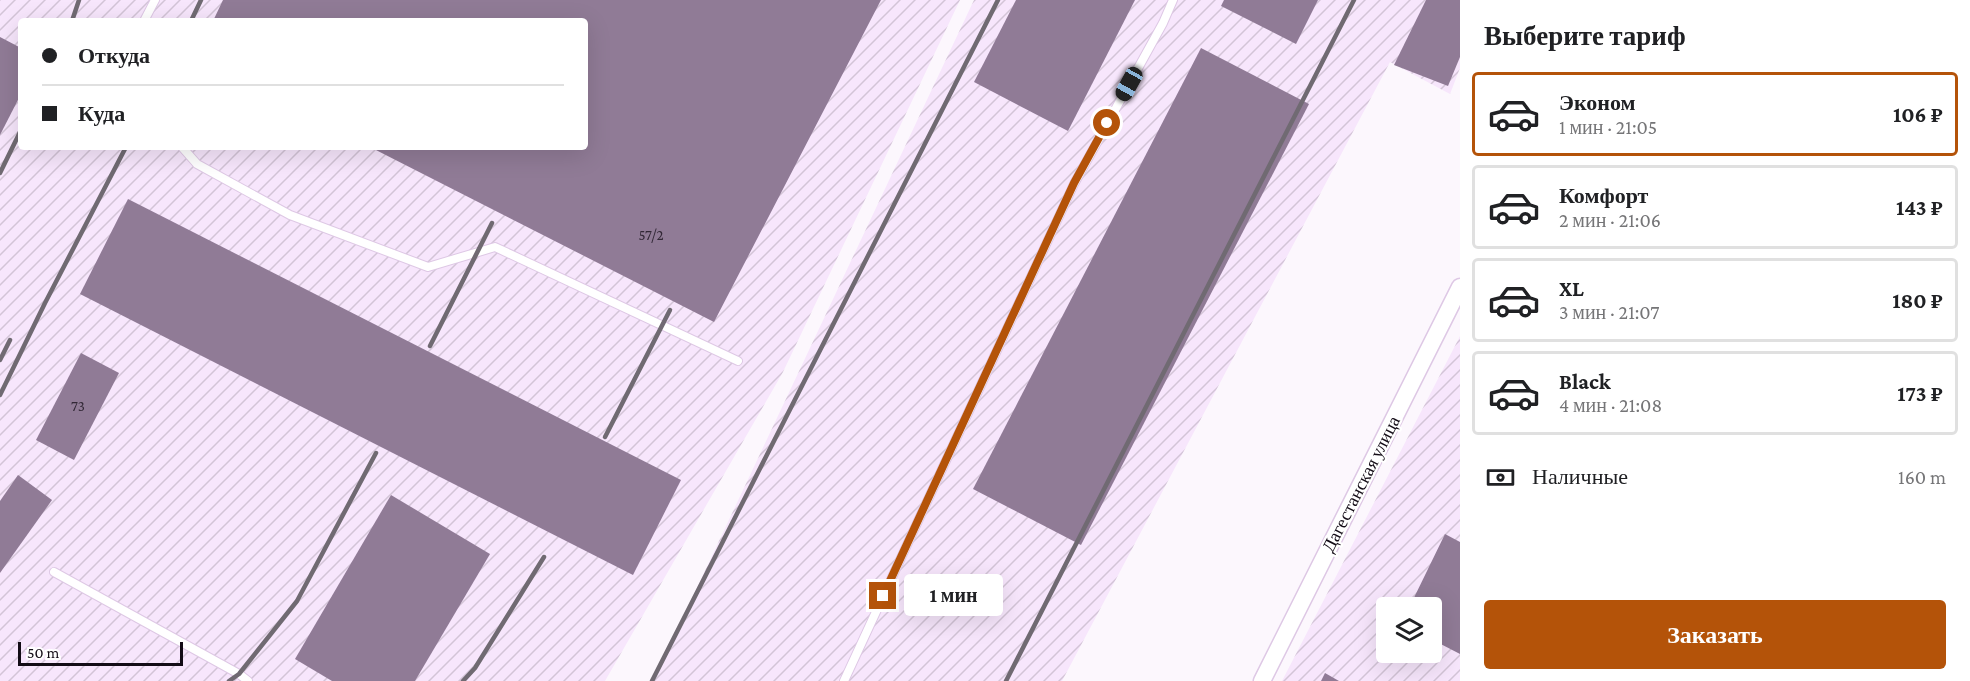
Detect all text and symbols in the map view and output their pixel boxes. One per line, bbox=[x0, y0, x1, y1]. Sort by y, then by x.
text: Выберите тариф bbox=[1484, 21, 1686, 51]
text: Откуда bbox=[78, 43, 150, 68]
car bbox=[1112, 64, 1146, 104]
icon: car bbox=[1487, 87, 1541, 141]
text: Эконом bbox=[1559, 90, 1636, 115]
text: Куда bbox=[78, 101, 125, 126]
text: 106 ₽ bbox=[1893, 102, 1943, 127]
route start bbox=[1093, 109, 1120, 136]
text: 1 мин · 21:05 bbox=[1559, 116, 1657, 138]
icon: car bbox=[1487, 180, 1541, 234]
text: Комфорт bbox=[1559, 183, 1648, 208]
text: 143 ₽ bbox=[1896, 195, 1943, 220]
text: 2 мин · 21:06 bbox=[1559, 209, 1661, 231]
house number: 57/2 bbox=[638, 227, 664, 243]
icon: car bbox=[1487, 273, 1541, 327]
text: XL bbox=[1559, 276, 1584, 301]
text: 180 ₽ bbox=[1892, 288, 1943, 313]
text: 3 мин · 21:07 bbox=[1559, 301, 1659, 323]
icon: car bbox=[1487, 366, 1541, 420]
text: Black bbox=[1559, 369, 1611, 394]
text: 173 ₽ bbox=[1897, 381, 1943, 406]
text: 4 мин · 21:08 bbox=[1559, 394, 1662, 416]
house number: 73 bbox=[71, 398, 85, 414]
street label: Дагестанская улица bbox=[1318, 413, 1404, 555]
icon: cash bbox=[1484, 461, 1517, 494]
text: Наличные bbox=[1532, 464, 1628, 489]
text: 160 m bbox=[1898, 466, 1946, 488]
callout: 1 мин bbox=[904, 575, 1003, 617]
route end bbox=[869, 582, 896, 609]
text: 1 мин bbox=[930, 584, 978, 606]
map controls bbox=[1376, 597, 1442, 663]
button: layers bbox=[1376, 597, 1442, 663]
button: Заказать bbox=[1484, 600, 1946, 669]
scale bar bbox=[18, 639, 183, 666]
text: 50 m bbox=[27, 644, 59, 661]

